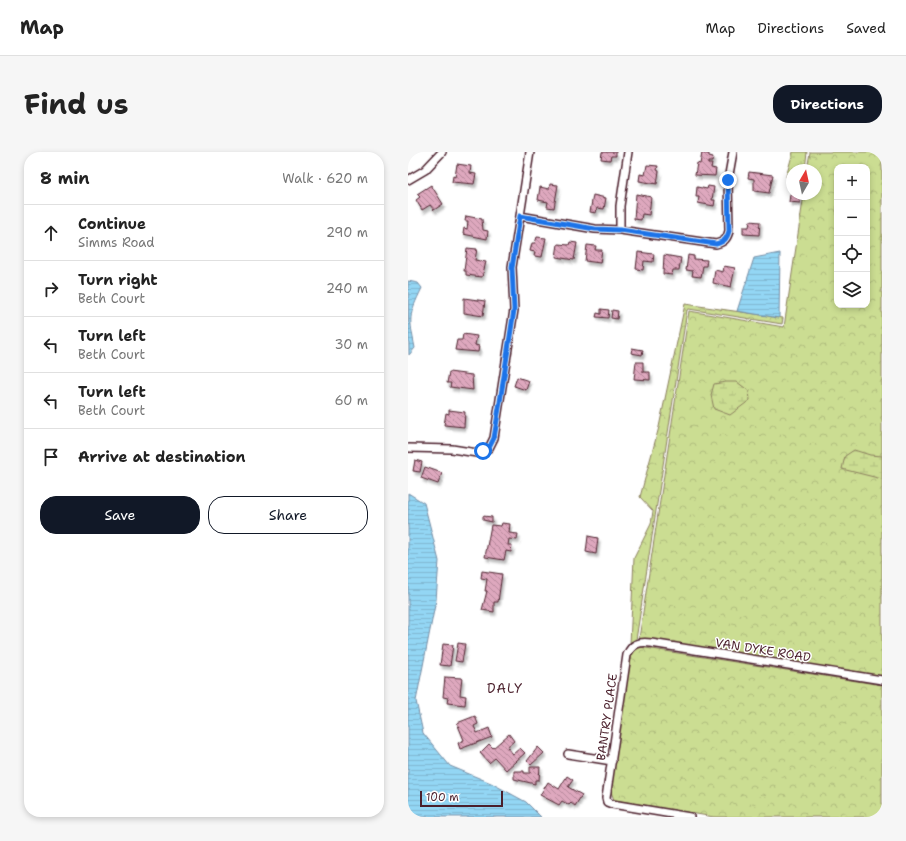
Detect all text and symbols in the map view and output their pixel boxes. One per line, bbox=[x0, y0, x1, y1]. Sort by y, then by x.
text: Map bbox=[20, 15, 64, 40]
text: Map bbox=[706, 19, 736, 37]
text: Directions bbox=[758, 19, 824, 37]
text: Saved bbox=[846, 19, 886, 37]
text: Find us bbox=[24, 85, 129, 123]
button: Directions bbox=[773, 85, 882, 123]
north arrow bbox=[786, 164, 822, 200]
map controls bbox=[834, 164, 870, 308]
button: + bbox=[834, 164, 870, 200]
text: 8 min bbox=[40, 167, 90, 189]
text: Walk · 620 m bbox=[282, 170, 368, 187]
route end bbox=[719, 171, 737, 189]
button: − bbox=[834, 200, 870, 236]
text: Continue bbox=[78, 214, 146, 234]
icon: ahead bbox=[40, 222, 62, 244]
text: 290 m bbox=[326, 224, 368, 241]
text: Simms Road bbox=[78, 234, 155, 251]
button: locate bbox=[834, 236, 870, 272]
text: Turn right bbox=[78, 270, 158, 290]
button: layers bbox=[834, 272, 870, 308]
icon: right bbox=[40, 278, 62, 300]
text: 240 m bbox=[326, 280, 368, 297]
text: Beth Court bbox=[78, 290, 145, 307]
text: Turn left bbox=[78, 326, 146, 346]
icon: left bbox=[40, 334, 62, 356]
text: 30 m bbox=[334, 336, 368, 353]
text: Beth Court bbox=[78, 346, 145, 363]
text: Turn left bbox=[78, 382, 146, 402]
icon: left bbox=[40, 390, 62, 412]
text: 60 m bbox=[335, 392, 368, 409]
text: Beth Court bbox=[78, 402, 145, 419]
route start bbox=[474, 442, 492, 460]
icon: arrive bbox=[40, 446, 62, 468]
text: Arrive at destination bbox=[78, 447, 246, 467]
button: Save bbox=[40, 496, 200, 534]
button: Share bbox=[208, 496, 368, 534]
street label: VAN DYKE ROAD bbox=[714, 635, 812, 665]
street label: BANTRY PLACE bbox=[593, 672, 621, 762]
district label: DALY bbox=[487, 680, 523, 697]
scale bar bbox=[420, 789, 503, 808]
text: 100 m bbox=[426, 790, 459, 805]

